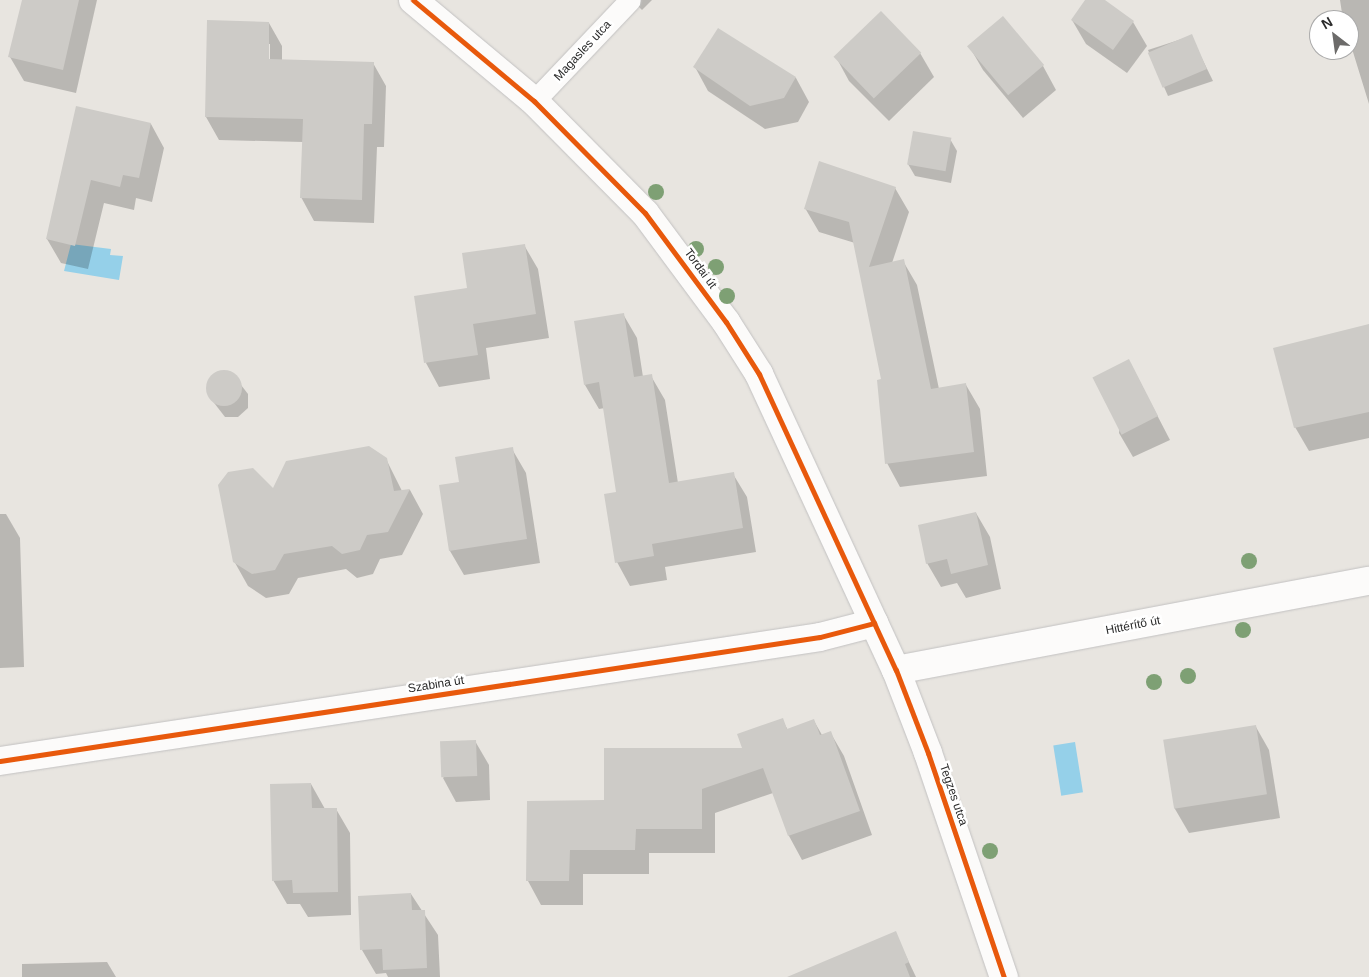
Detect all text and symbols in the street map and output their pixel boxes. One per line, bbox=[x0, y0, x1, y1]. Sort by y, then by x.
north arrow bbox=[1309, 10, 1359, 60]
text: N bbox=[1319, 13, 1335, 32]
street label: Magasles utca bbox=[551, 18, 615, 84]
street label: Tordai út bbox=[681, 246, 719, 292]
street label: Hittérítő út bbox=[1104, 614, 1162, 638]
street label: Szabina út bbox=[407, 673, 465, 697]
street label: Tegzes utca bbox=[936, 762, 970, 828]

